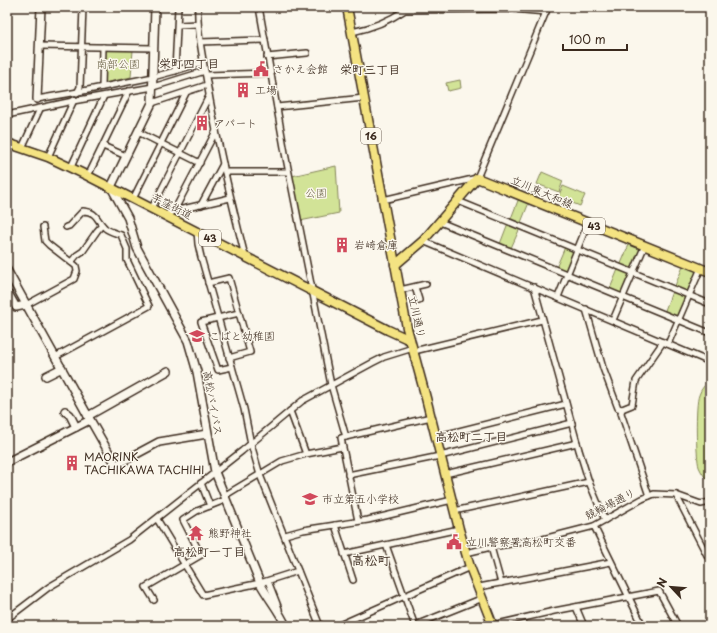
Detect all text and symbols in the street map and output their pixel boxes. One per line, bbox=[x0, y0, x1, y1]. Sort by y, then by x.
scale bar bbox=[563, 26, 627, 52]
text: 100 m bbox=[569, 30, 606, 48]
district label: 栄町四丁目 bbox=[159, 54, 219, 72]
park label: 南部公園 bbox=[96, 55, 140, 72]
public building icon: さかえ会館 bbox=[252, 60, 270, 78]
place label: さかえ会館 bbox=[273, 60, 328, 77]
district label: 栄町三丁目 bbox=[340, 60, 400, 78]
building icon: 工場 bbox=[234, 81, 252, 99]
place label: 工場 bbox=[255, 81, 277, 98]
building icon: アパート bbox=[193, 114, 211, 132]
place label: アパート bbox=[214, 114, 257, 131]
road number: 16 bbox=[361, 128, 381, 144]
street label: 立川東大和線 bbox=[508, 171, 576, 212]
park label: 公園 bbox=[305, 184, 327, 201]
street label: 芋窪街道 bbox=[149, 188, 196, 223]
road number: 43 bbox=[583, 218, 605, 234]
road number: 43 bbox=[199, 230, 221, 246]
building icon: 岩崎倉庫 bbox=[333, 236, 351, 254]
place label: 岩崎倉庫 bbox=[354, 236, 398, 253]
street label: 立川通り bbox=[404, 294, 431, 340]
school or university icon: こばと幼稚園 bbox=[188, 327, 206, 345]
place label: こばと幼稚園 bbox=[209, 327, 275, 344]
street label: 高松バイパス bbox=[199, 369, 228, 437]
district label: 高松町二丁目 bbox=[435, 427, 507, 445]
place label: MAORINK TACHIKAWA TACHIHI bbox=[84, 448, 204, 478]
building icon: MAORINK TACHIKAWA TACHIHI bbox=[63, 454, 81, 472]
street label: 競輪場通り bbox=[581, 483, 638, 524]
school or university icon: 市立第五小学校 bbox=[301, 490, 319, 508]
place label: 市立第五小学校 bbox=[322, 490, 399, 507]
temple icon: 熊野神社 bbox=[187, 524, 205, 542]
place label: 熊野神社 bbox=[208, 524, 252, 541]
public building icon: 立川警察署高松町交番 bbox=[445, 533, 463, 551]
place label: 立川警察署高松町交番 bbox=[466, 533, 576, 550]
district label: 高松町一丁目 bbox=[173, 542, 245, 560]
district label: 高松町 bbox=[351, 550, 391, 569]
north arrow bbox=[651, 567, 691, 607]
text: N bbox=[652, 574, 671, 590]

